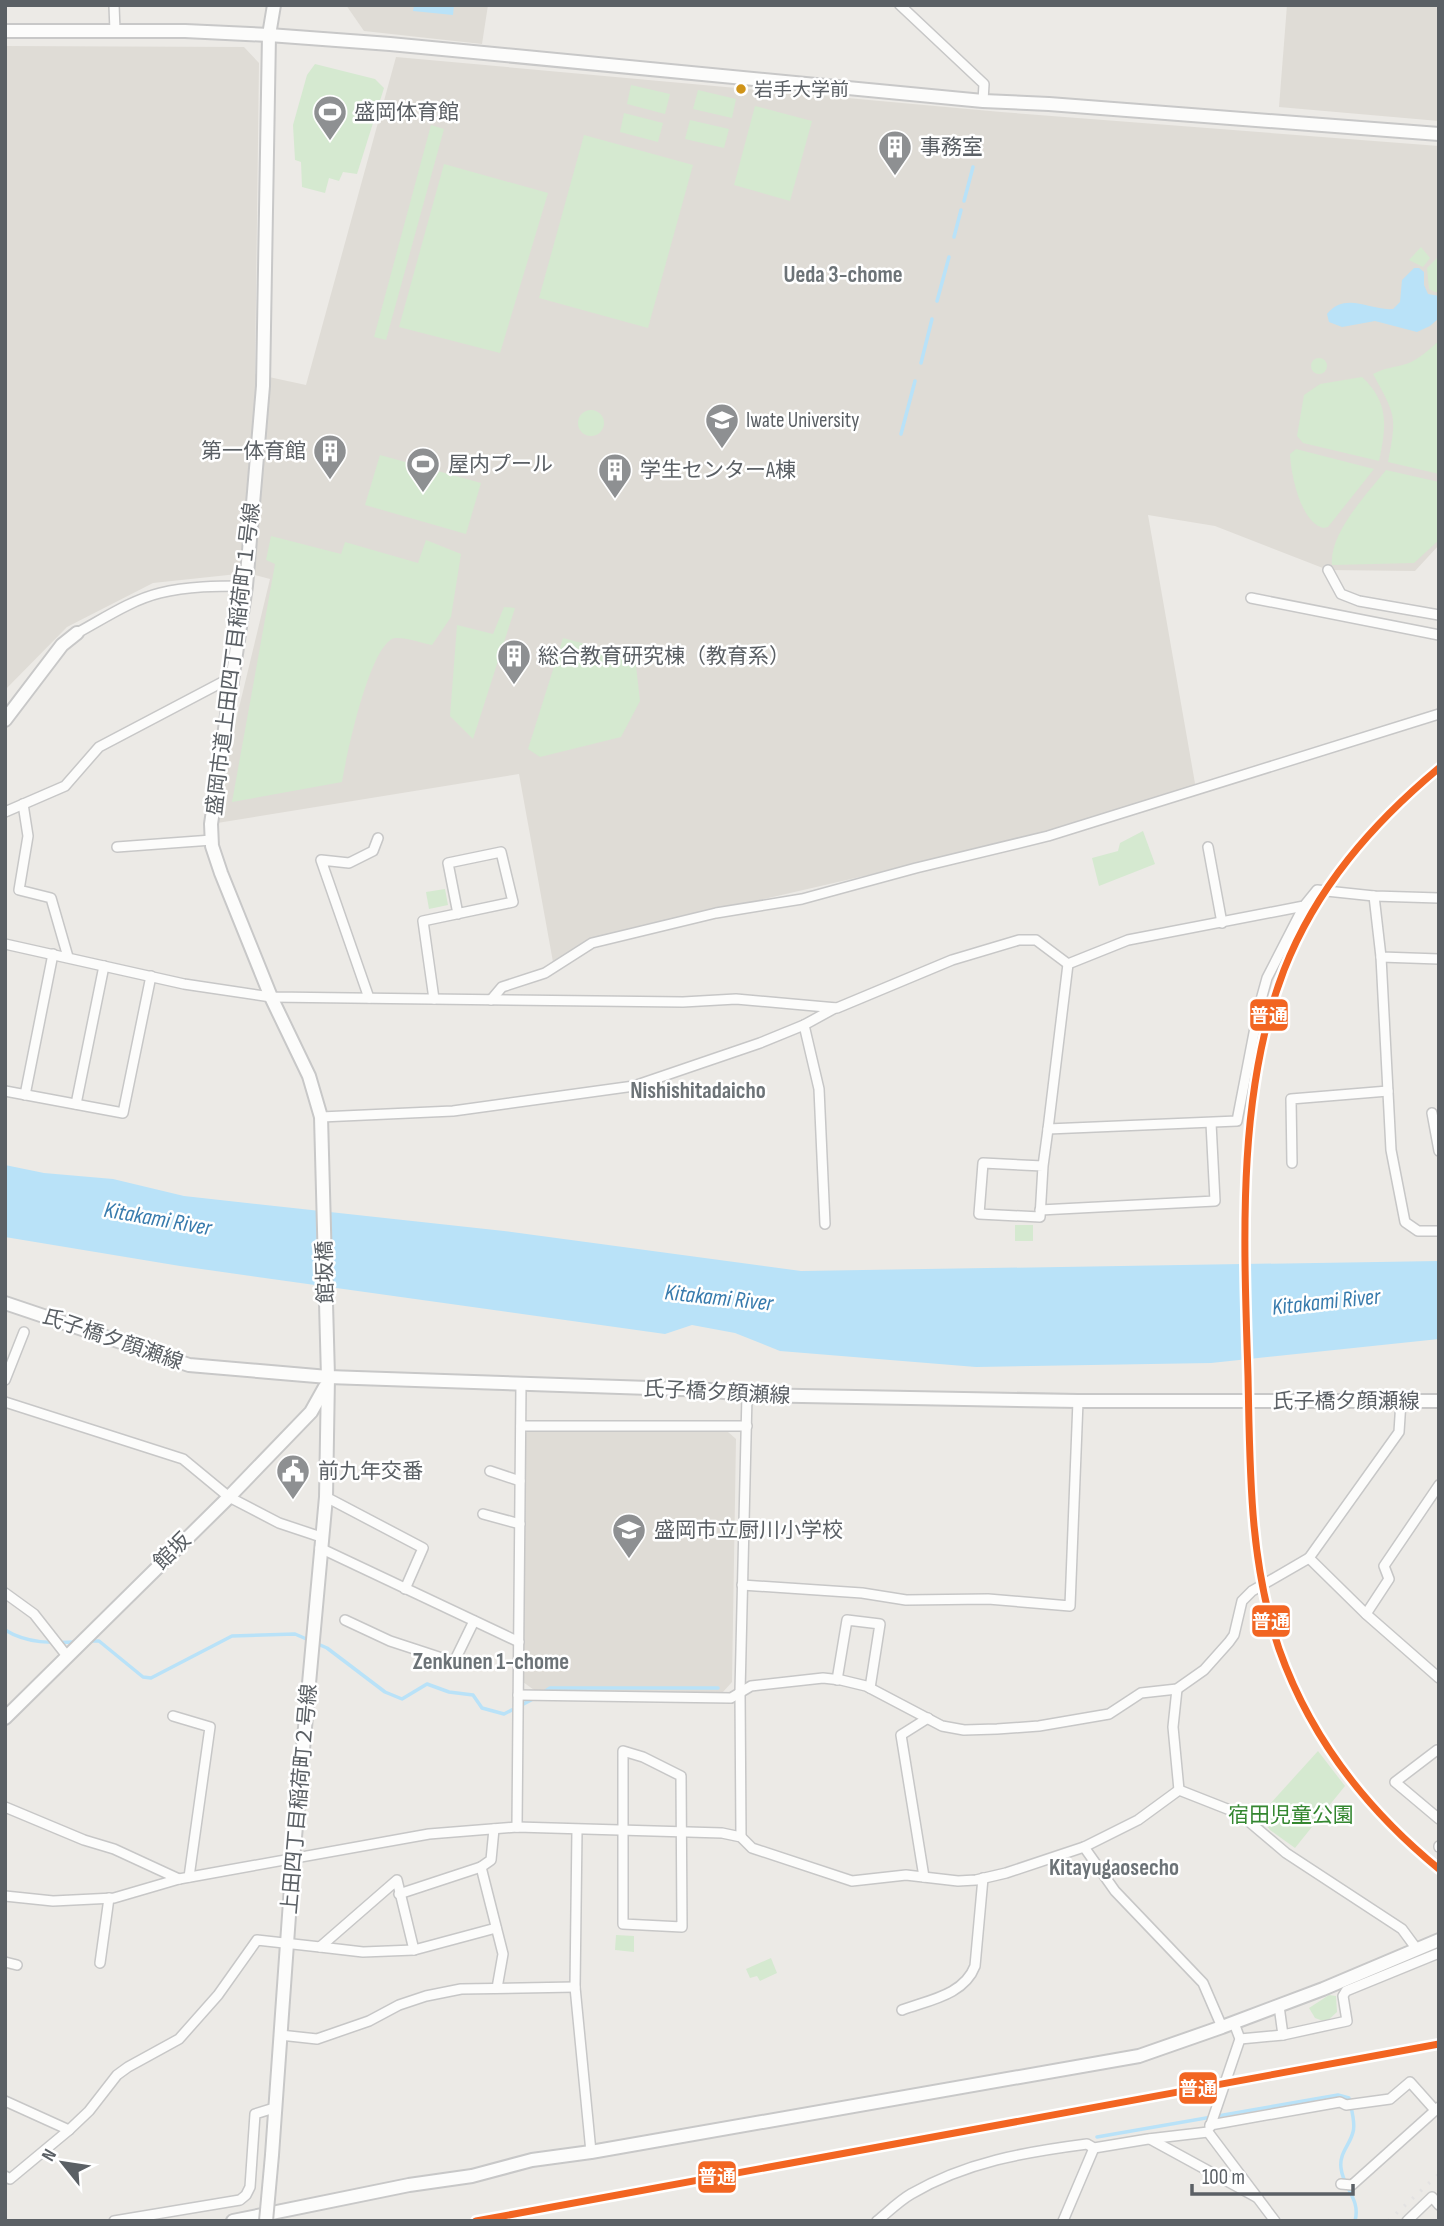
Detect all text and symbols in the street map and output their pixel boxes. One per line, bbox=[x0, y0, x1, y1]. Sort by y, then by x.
place label: 岩手大学前 bbox=[754, 79, 849, 102]
marker: 岩手大学前 bbox=[734, 82, 748, 96]
sports icon: 盛岡体育館 bbox=[311, 93, 349, 142]
place label: 盛岡体育館 bbox=[354, 100, 459, 125]
building icon: 事務室 bbox=[876, 128, 914, 177]
place label: 事務室 bbox=[920, 135, 983, 160]
district label: Ueda 3-chome bbox=[783, 261, 903, 289]
school or university icon: Iwate University bbox=[703, 401, 741, 450]
place label: Iwate University bbox=[746, 408, 859, 433]
building icon: 第一体育館 bbox=[311, 432, 349, 481]
place label: 第一体育館 bbox=[201, 439, 306, 464]
sports icon: 屋内プール bbox=[404, 445, 442, 494]
building icon: 学生センターA棟 bbox=[596, 451, 634, 500]
place label: 屋内プール bbox=[448, 452, 553, 477]
place label: 学生センターA棟 bbox=[640, 458, 796, 483]
street label: 盛岡市道上田四丁目稲荷町１号線 bbox=[202, 501, 265, 817]
building icon: 総合教育研究棟（教育系） bbox=[495, 637, 533, 686]
place label: 総合教育研究棟（教育系） bbox=[538, 644, 790, 669]
line badge: 普通 bbox=[1249, 998, 1289, 1032]
text: 普通 bbox=[1250, 1005, 1288, 1028]
district label: Nishishitadaicho bbox=[630, 1077, 766, 1105]
water label: Kitakami River bbox=[102, 1196, 215, 1242]
street label: 館坂橋 bbox=[312, 1240, 339, 1304]
water label: Kitakami River bbox=[663, 1278, 776, 1318]
water label: Kitakami River bbox=[1271, 1282, 1383, 1322]
street label: 氏子橋夕顔瀬線 bbox=[39, 1304, 186, 1375]
street label: 氏子橋夕顔瀬線 bbox=[643, 1376, 791, 1409]
street label: 氏子橋夕顔瀬線 bbox=[1273, 1389, 1420, 1414]
public building icon: 前九年交番 bbox=[274, 1452, 312, 1501]
place label: 前九年交番 bbox=[318, 1459, 423, 1484]
school or university icon: 盛岡市立厨川小学校 bbox=[610, 1511, 648, 1560]
place label: 盛岡市立厨川小学校 bbox=[654, 1518, 843, 1543]
street label: 館坂 bbox=[149, 1528, 196, 1575]
line badge: 普通 bbox=[1251, 1604, 1291, 1638]
text: 普通 bbox=[1252, 1611, 1290, 1634]
district label: Zenkunen 1-chome bbox=[413, 1648, 569, 1676]
street label: 上田四丁目稲荷町２号線 bbox=[277, 1683, 322, 1915]
park label: 宿田児童公園 bbox=[1228, 1803, 1354, 1828]
district label: Kitayugaosecho bbox=[1049, 1854, 1179, 1882]
line badge: 普通 bbox=[1178, 2071, 1218, 2105]
text: 普通 bbox=[1179, 2078, 1217, 2101]
north arrow bbox=[28, 2128, 98, 2198]
text: N bbox=[37, 2145, 62, 2165]
scale bar bbox=[1192, 2152, 1353, 2196]
line badge: 普通 bbox=[697, 2160, 737, 2194]
text: 100 m bbox=[1202, 2165, 1245, 2190]
text: 普通 bbox=[698, 2166, 736, 2189]

